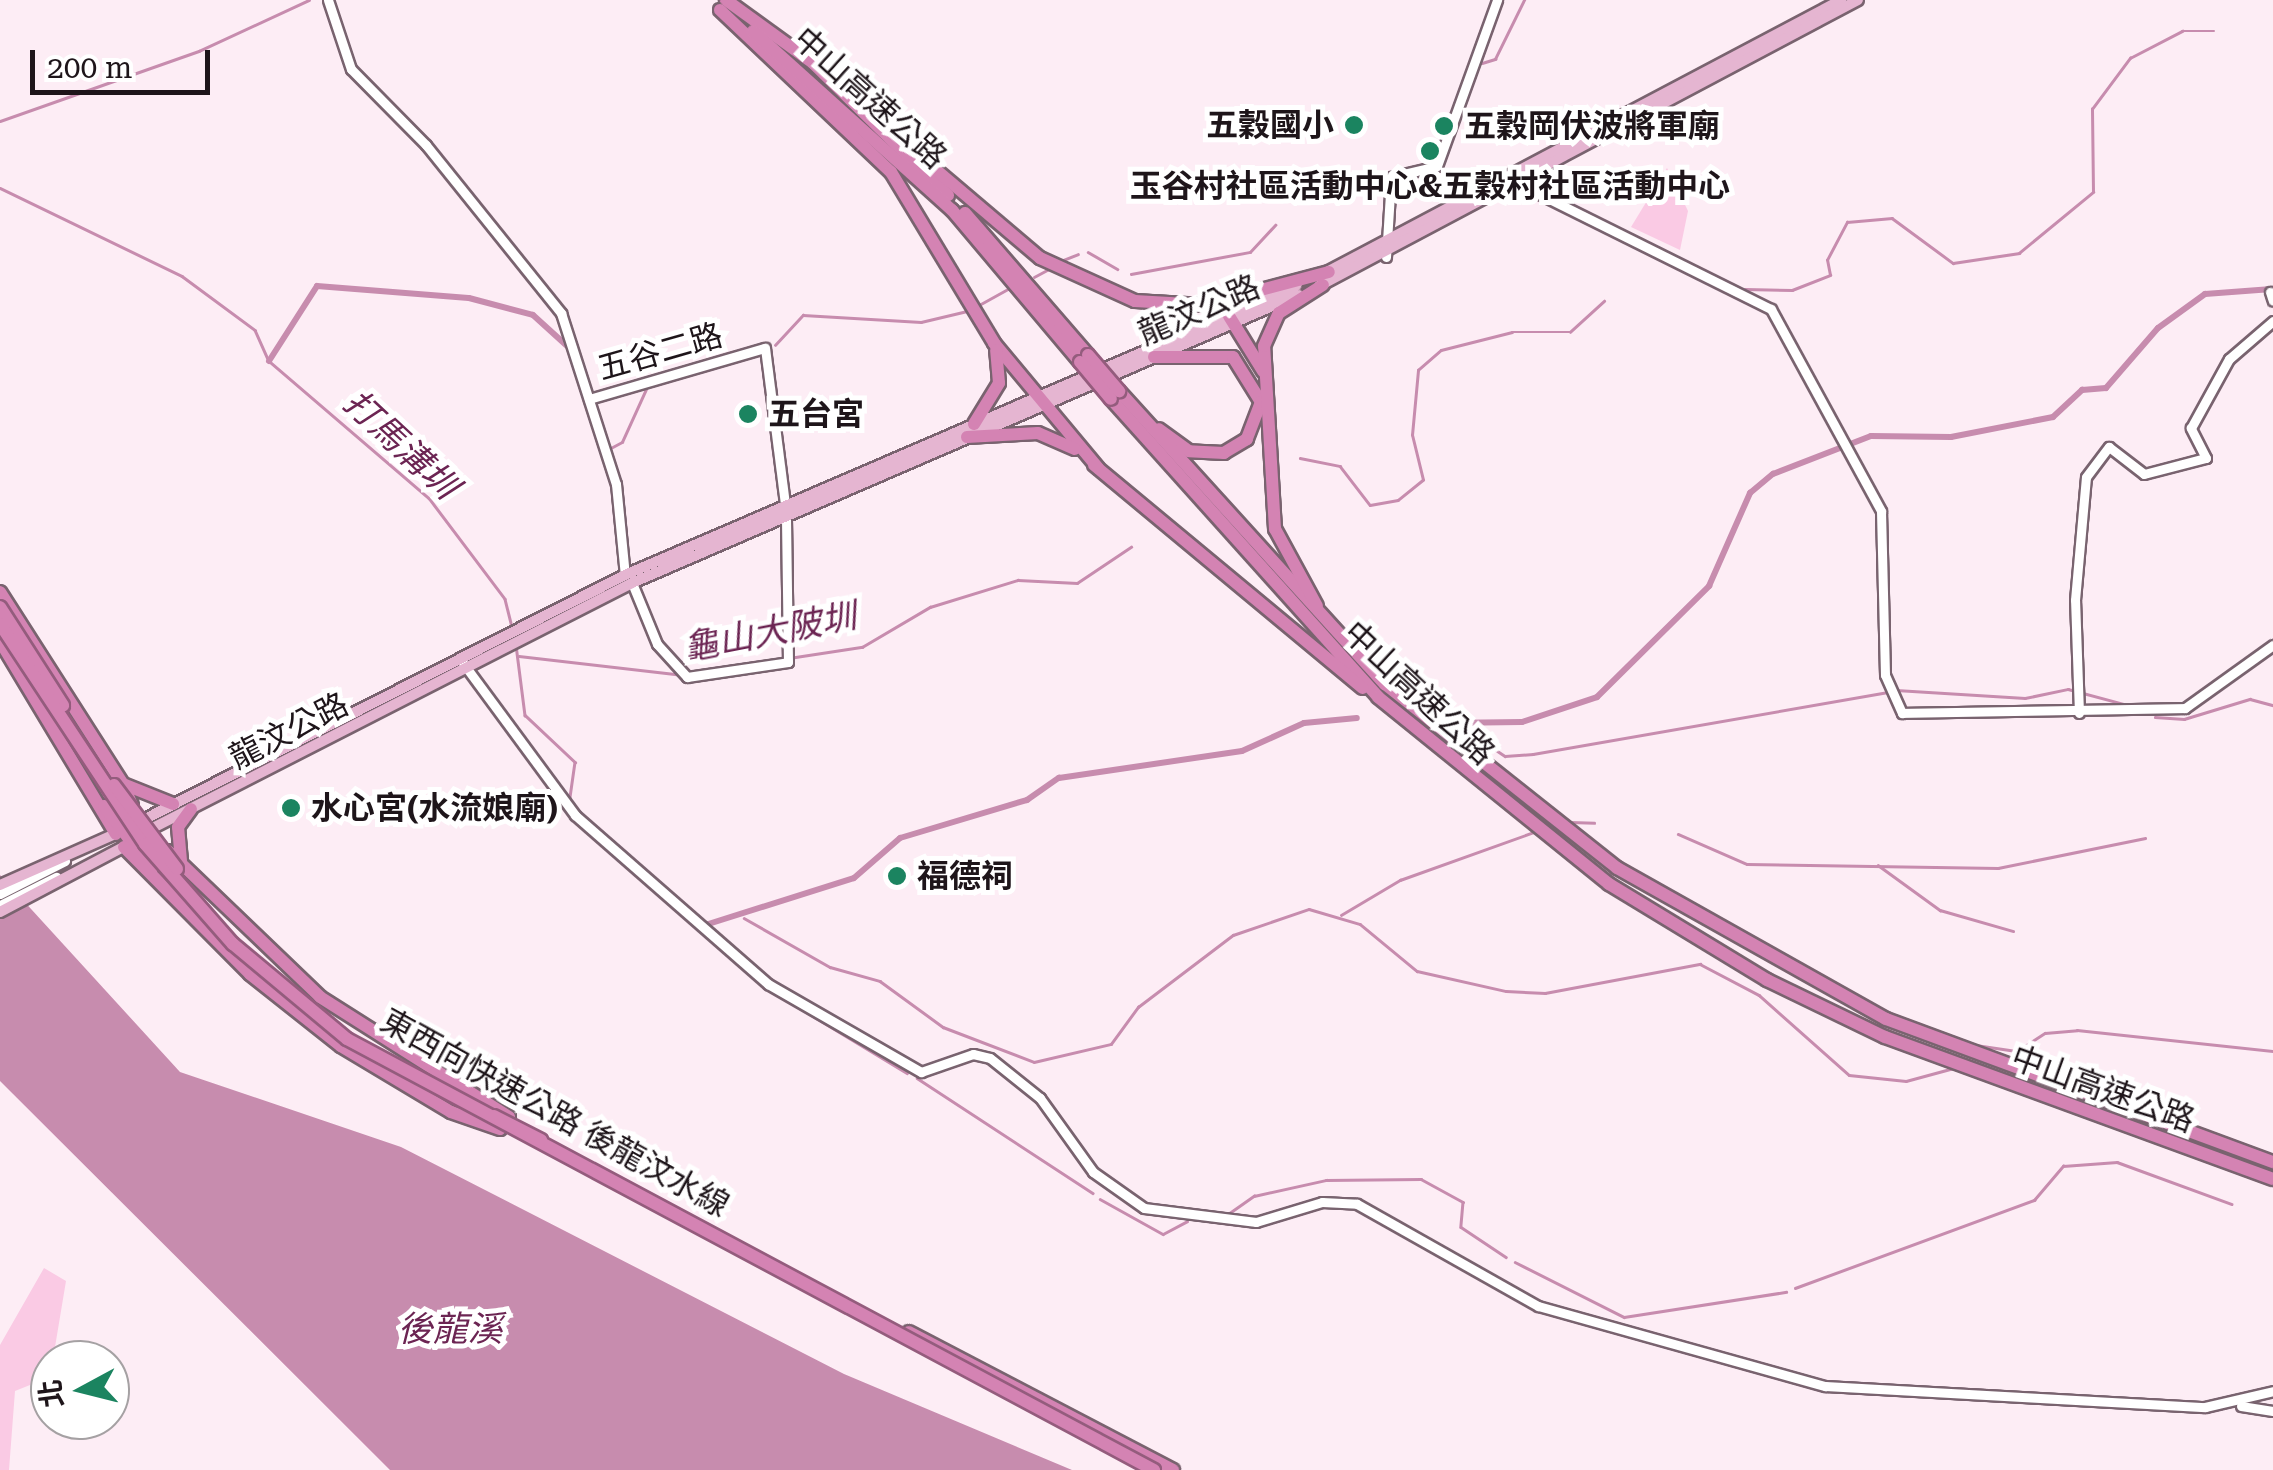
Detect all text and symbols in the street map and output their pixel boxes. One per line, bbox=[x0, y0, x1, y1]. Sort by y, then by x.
street label: 中山高速公路 bbox=[786, 19, 954, 177]
scale bar bbox=[35, 30, 215, 92]
text: 200 m bbox=[47, 50, 132, 85]
place label: 五穀國小 bbox=[1206, 106, 1334, 144]
place label: 五穀岡伏波將軍廟 bbox=[1464, 107, 1720, 145]
marker: 五穀國小 bbox=[1343, 114, 1365, 136]
marker: 五穀岡伏波將軍廟 bbox=[1433, 115, 1455, 137]
marker: 玉谷村社區活動中心&五穀村社區活動中心 bbox=[1419, 140, 1441, 162]
place label: 玉谷村社區活動中心&五穀村社區活動中心 bbox=[1130, 167, 1730, 205]
street label: 龍汶公路 bbox=[1133, 267, 1265, 353]
street label: 五谷二路 bbox=[593, 316, 727, 388]
water label: 打馬溝圳 bbox=[334, 382, 466, 508]
place label: 五台宮 bbox=[768, 395, 864, 433]
marker: 五台宮 bbox=[737, 403, 759, 425]
water label: 龜山大陂圳 bbox=[680, 596, 860, 670]
street label: 中山高速公路 bbox=[1336, 613, 1502, 773]
street label: 龍汶公路 bbox=[223, 685, 355, 777]
place label: 水心宮(水流娘廟) bbox=[311, 789, 558, 827]
marker: 水心宮(水流娘廟) bbox=[280, 797, 302, 819]
place label: 福德祠 bbox=[917, 857, 1013, 895]
marker: 福德祠 bbox=[886, 865, 908, 887]
street label: 東西向快速公路 後龍汶水線 bbox=[374, 1001, 736, 1225]
street label: 中山高速公路 bbox=[2006, 1038, 2200, 1140]
water label: 後龍溪 bbox=[398, 1309, 502, 1351]
north arrow bbox=[30, 1340, 130, 1440]
text: 北 bbox=[34, 1378, 70, 1409]

